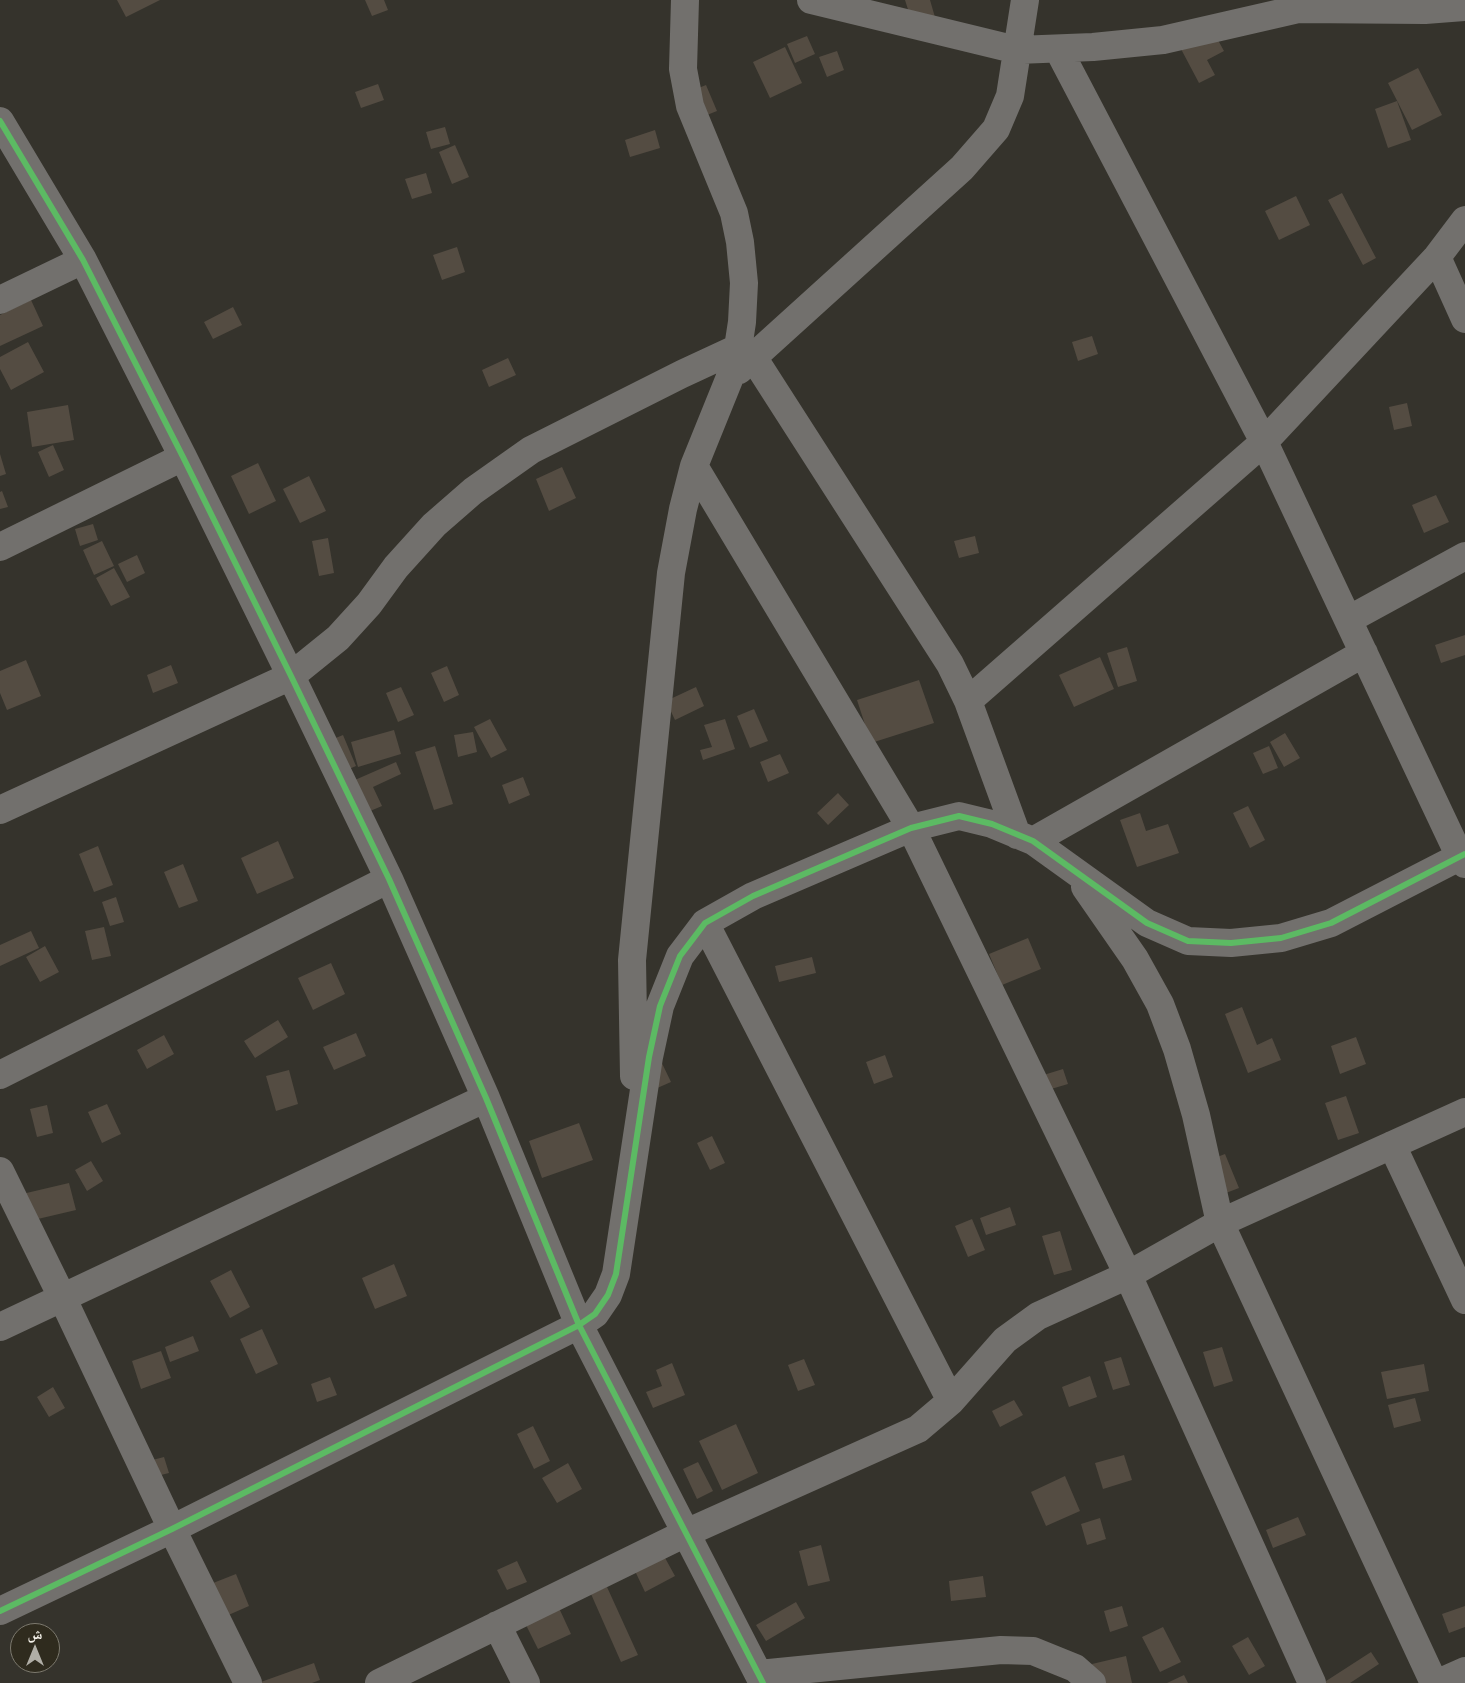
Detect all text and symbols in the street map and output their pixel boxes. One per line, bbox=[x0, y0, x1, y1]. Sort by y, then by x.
north arrow bbox=[10, 1623, 60, 1673]
text: ش bbox=[28, 1624, 42, 1643]

